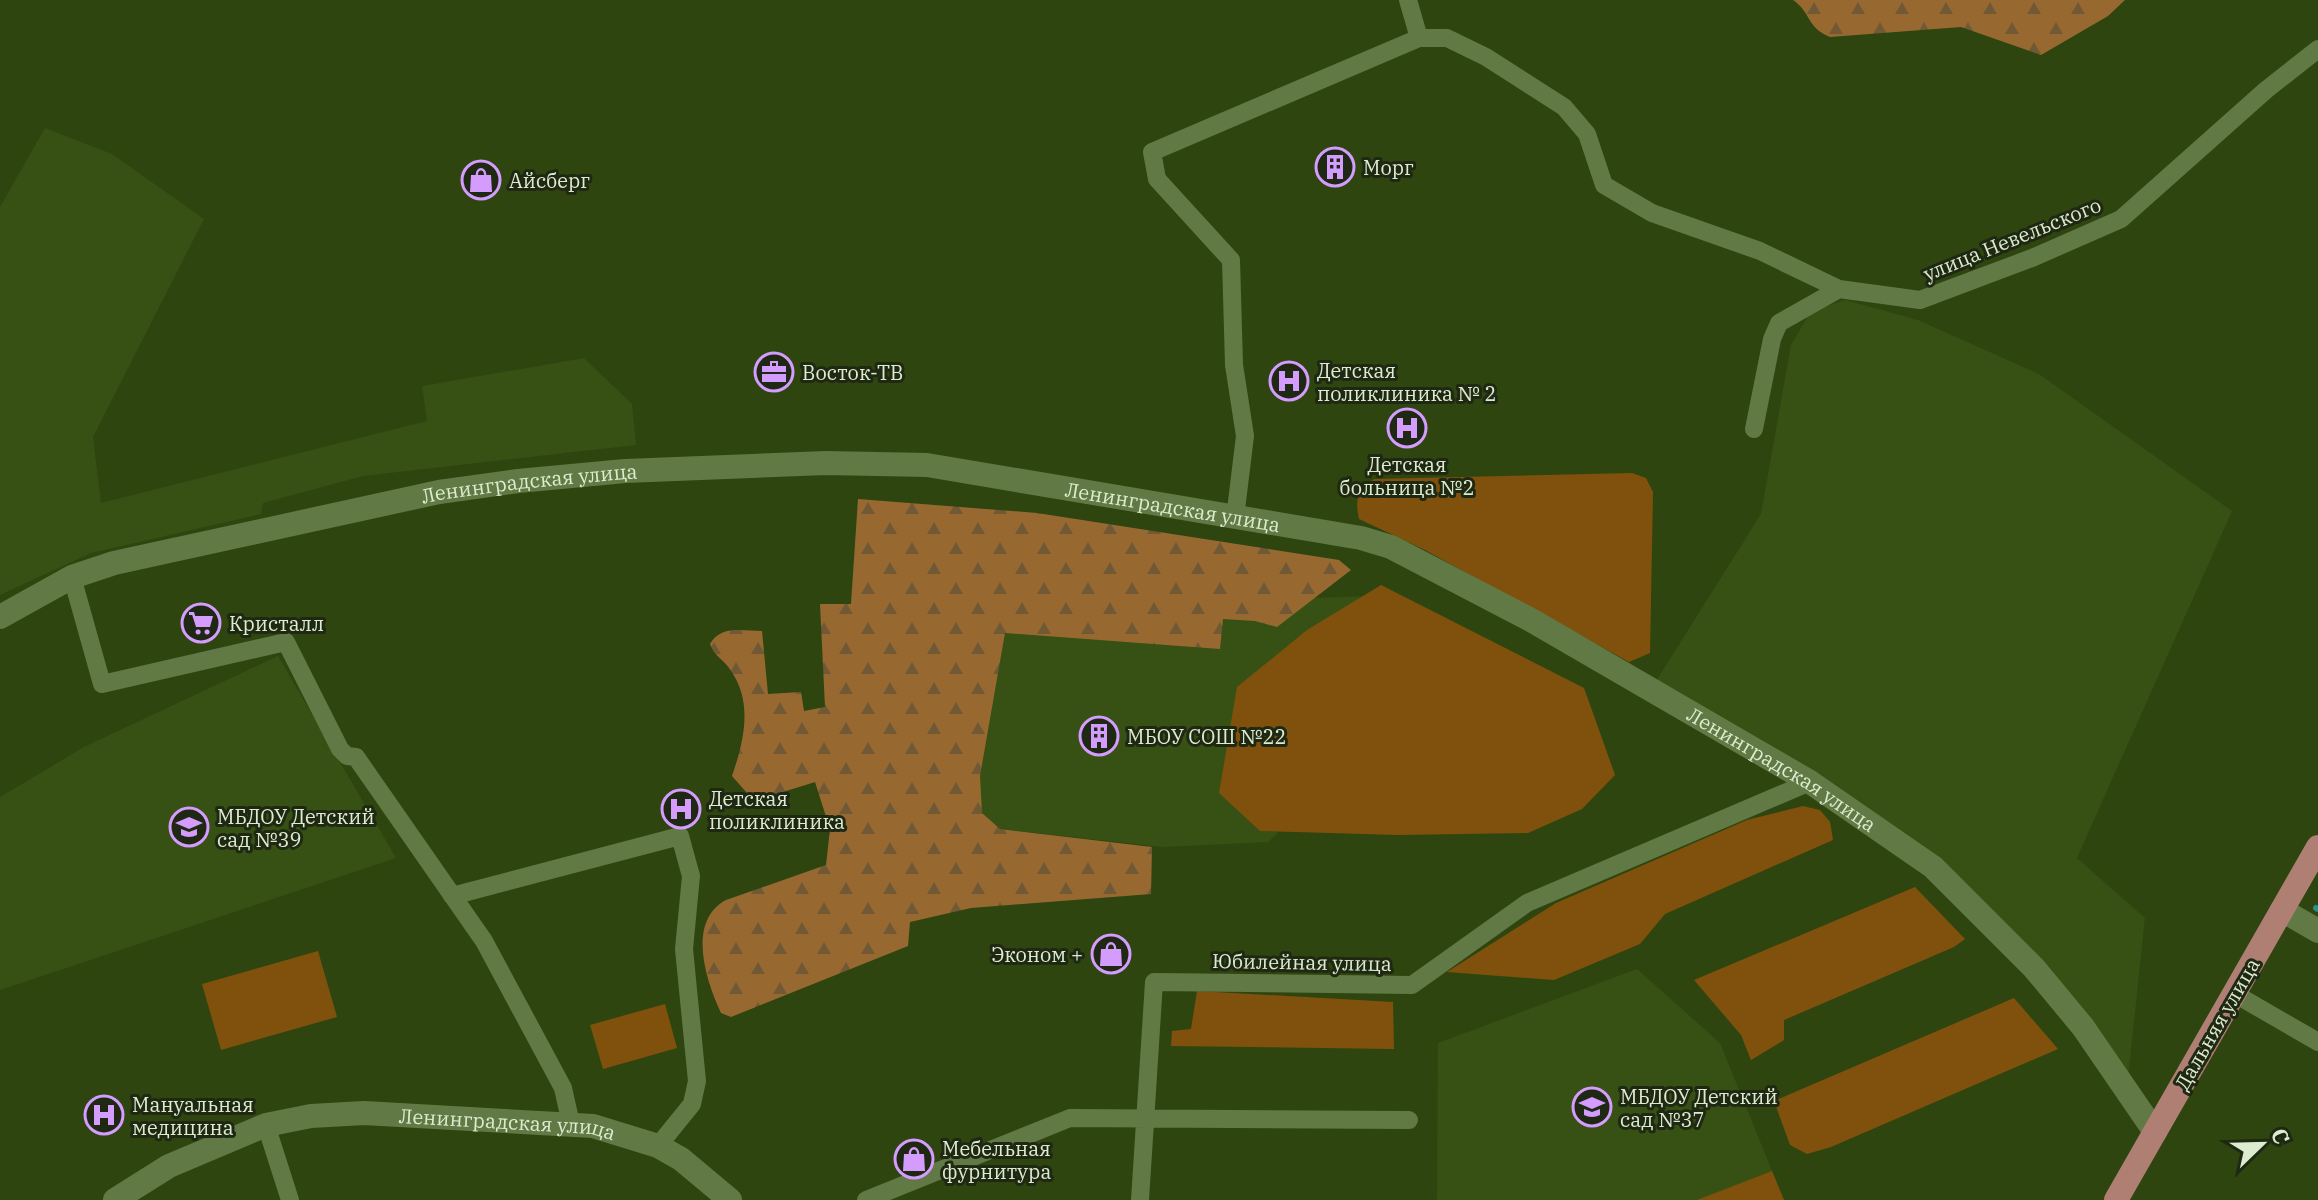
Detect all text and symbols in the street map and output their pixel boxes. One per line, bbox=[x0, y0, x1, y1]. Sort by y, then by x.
building icon: Морг bbox=[1314, 146, 1356, 188]
place label: Морг bbox=[1363, 154, 1414, 181]
shop icon: Айсберг bbox=[460, 159, 502, 201]
place label: Айсберг bbox=[509, 167, 590, 194]
street label: улица Невельского bbox=[1919, 191, 2105, 287]
office icon: Восток-ТВ bbox=[753, 351, 795, 393]
place label: Детская поликлиника № 2 bbox=[1317, 357, 1497, 407]
place label: Восток-ТВ bbox=[802, 359, 903, 386]
hospital icon: Детская поликлиника № 2 bbox=[1268, 360, 1310, 402]
hospital icon: Детская больница №2 bbox=[1386, 407, 1428, 449]
place label: Детская больница №2 bbox=[1340, 451, 1474, 501]
street label: Ленинградская улица bbox=[418, 457, 638, 509]
street label: Ленинградская улица bbox=[1063, 475, 1282, 538]
supermarket icon: Кристалл bbox=[180, 602, 222, 644]
place label: Кристалл bbox=[229, 610, 324, 637]
street label: Ленинградская улица bbox=[1683, 700, 1882, 838]
building icon: МБОУ СОШ №22 bbox=[1078, 715, 1120, 757]
place label: МБОУ СОШ №22 bbox=[1127, 723, 1287, 750]
place label: Детская поликлиника bbox=[709, 785, 845, 835]
hospital icon: Детская поликлиника bbox=[660, 788, 702, 830]
place label: МБДОУ Детский сад №39 bbox=[217, 803, 375, 853]
school or university icon: МБДОУ Детский сад №39 bbox=[168, 806, 210, 848]
shop icon: Эконом + bbox=[1090, 933, 1132, 975]
place label: Эконом + bbox=[991, 941, 1083, 968]
street label: Юбилейная улица bbox=[1212, 947, 1392, 977]
street label: Дальняя улица bbox=[2168, 953, 2266, 1095]
place label: МБДОУ Детский сад №37 bbox=[1620, 1083, 1778, 1133]
school or university icon: МБДОУ Детский сад №37 bbox=[1571, 1086, 1613, 1128]
place label: Мануальная медицина bbox=[132, 1091, 254, 1141]
hospital icon: Мануальная медицина bbox=[83, 1094, 125, 1136]
street label: Ленинградская улица bbox=[398, 1102, 619, 1146]
north arrow bbox=[2222, 1104, 2302, 1184]
text: С bbox=[2265, 1124, 2297, 1148]
place label: Мебельная фурнитура bbox=[942, 1135, 1051, 1185]
shop icon: Мебельная фурнитура bbox=[893, 1138, 935, 1180]

